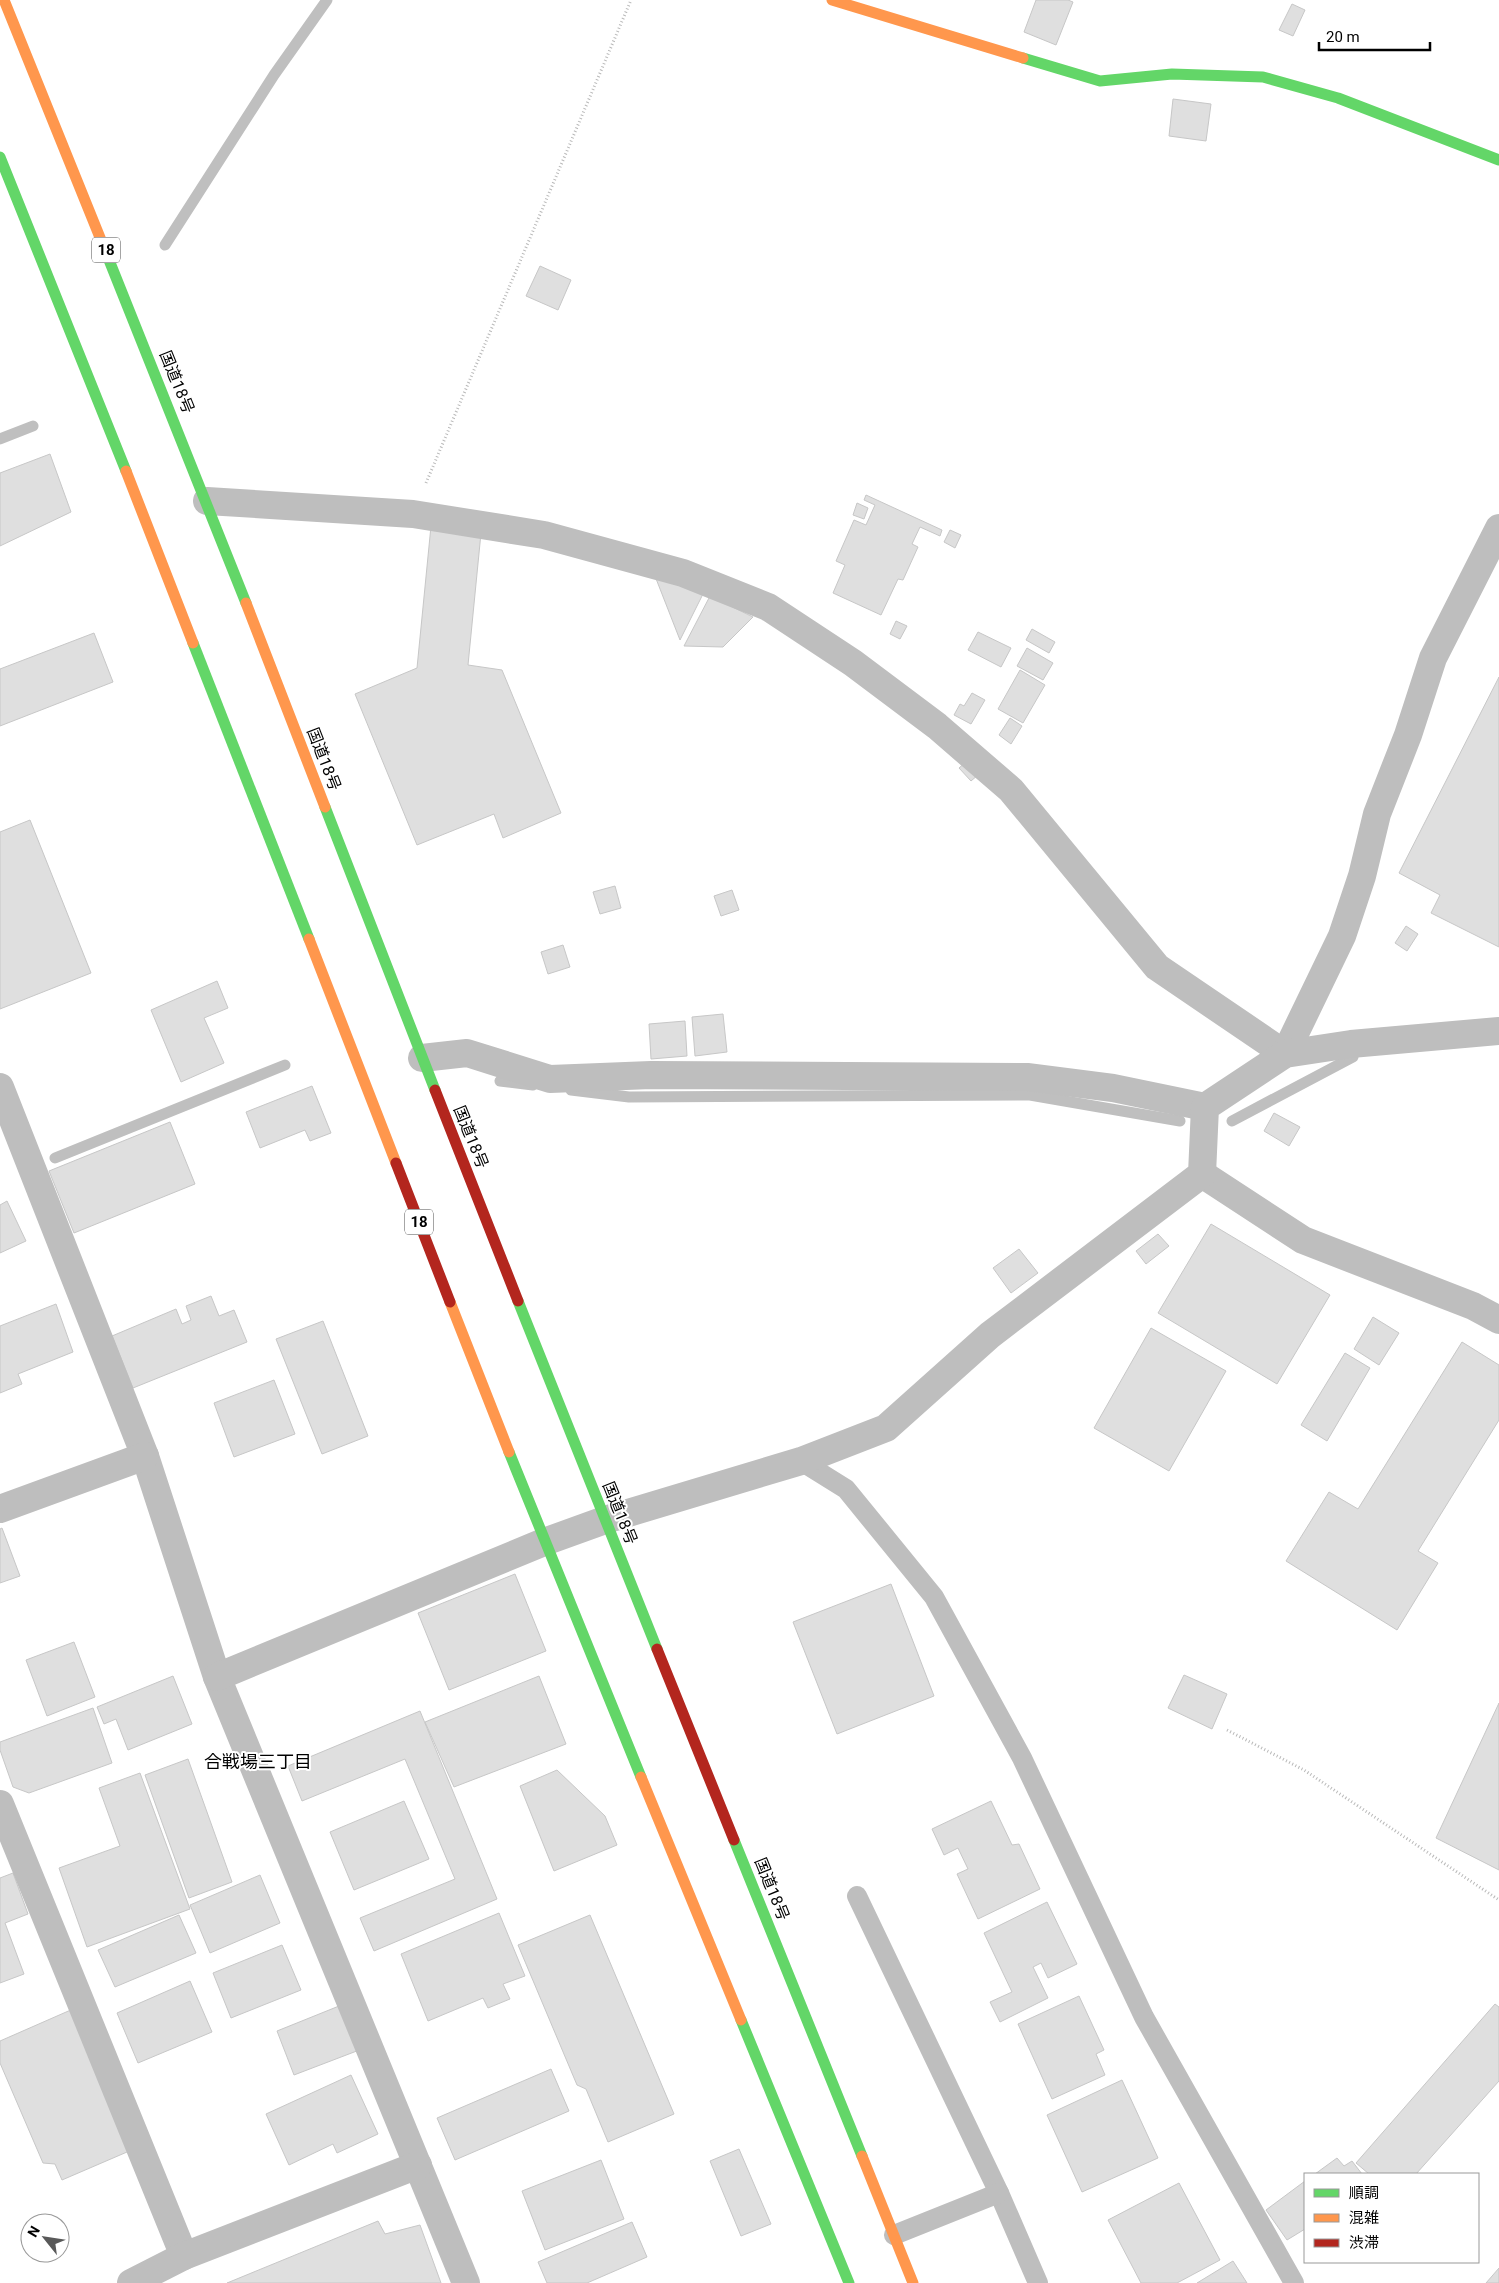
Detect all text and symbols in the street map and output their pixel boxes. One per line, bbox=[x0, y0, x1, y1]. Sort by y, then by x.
scale bar bbox=[1319, 20, 1430, 52]
text: 20 m bbox=[1326, 28, 1360, 46]
road number: 18 bbox=[92, 238, 120, 262]
street label: 国道18号 bbox=[156, 348, 198, 416]
street label: 国道18号 bbox=[303, 725, 345, 793]
street label: 国道18号 bbox=[450, 1103, 492, 1171]
road number: 18 bbox=[405, 1210, 433, 1234]
street label: 国道18号 bbox=[599, 1479, 641, 1547]
district label: 合戦場三丁目 bbox=[204, 1751, 312, 1772]
street label: 国道18号 bbox=[751, 1855, 793, 1923]
legend bbox=[1304, 2173, 1479, 2263]
text: 順調 bbox=[1349, 2184, 1379, 2202]
text: 混雑 bbox=[1349, 2209, 1379, 2227]
north arrow bbox=[20, 2213, 70, 2263]
text: N bbox=[24, 2223, 43, 2240]
text: 渋滞 bbox=[1349, 2234, 1379, 2252]

